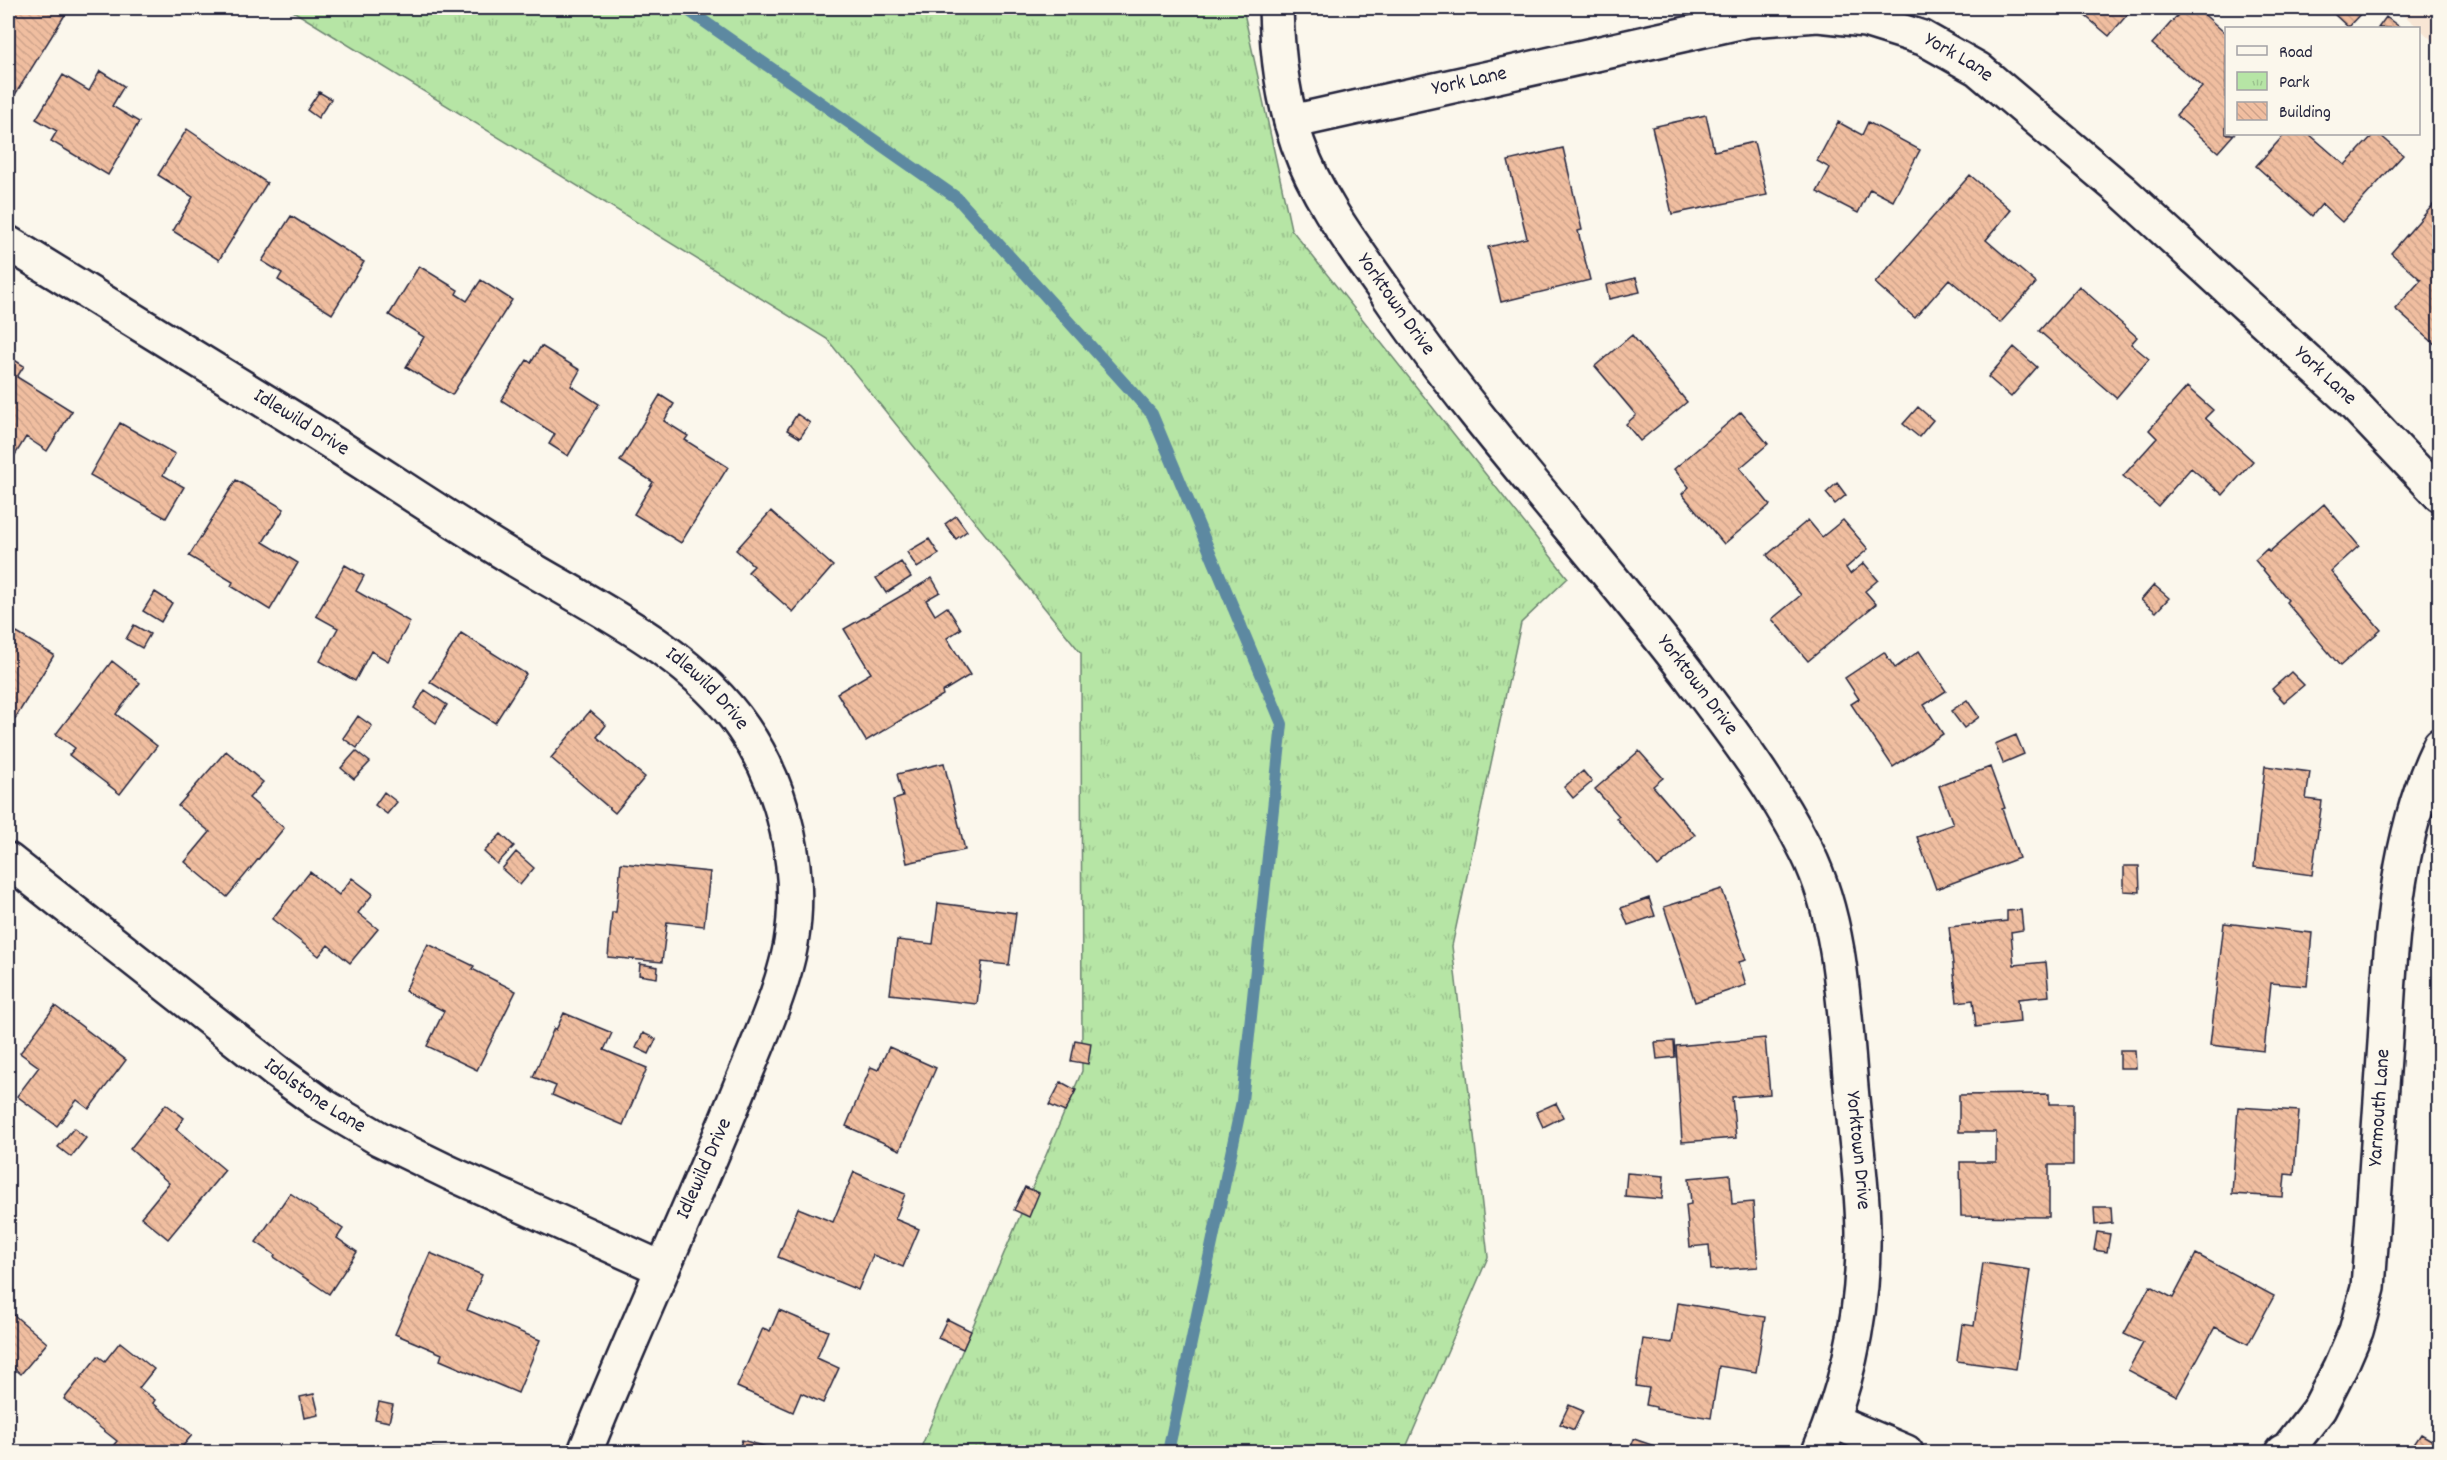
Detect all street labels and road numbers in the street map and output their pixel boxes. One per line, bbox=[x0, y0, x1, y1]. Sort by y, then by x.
street label: York Lane bbox=[1918, 26, 1999, 90]
street label: York Lane bbox=[1429, 59, 1510, 105]
street label: Yorktown Drive bbox=[1348, 248, 1442, 362]
street label: York Lane bbox=[2287, 340, 2363, 413]
street label: Idlewild Drive bbox=[247, 382, 355, 465]
street label: Yorktown Drive bbox=[1649, 629, 1745, 742]
street label: Idlewild Drive bbox=[658, 640, 756, 737]
street label: Yarmouth Lane bbox=[2361, 1048, 2400, 1168]
street label: Idolstone Lane bbox=[256, 1051, 371, 1142]
street label: Yorktown Drive bbox=[1836, 1090, 1877, 1211]
street label: Idlewild Drive bbox=[669, 1114, 741, 1224]

